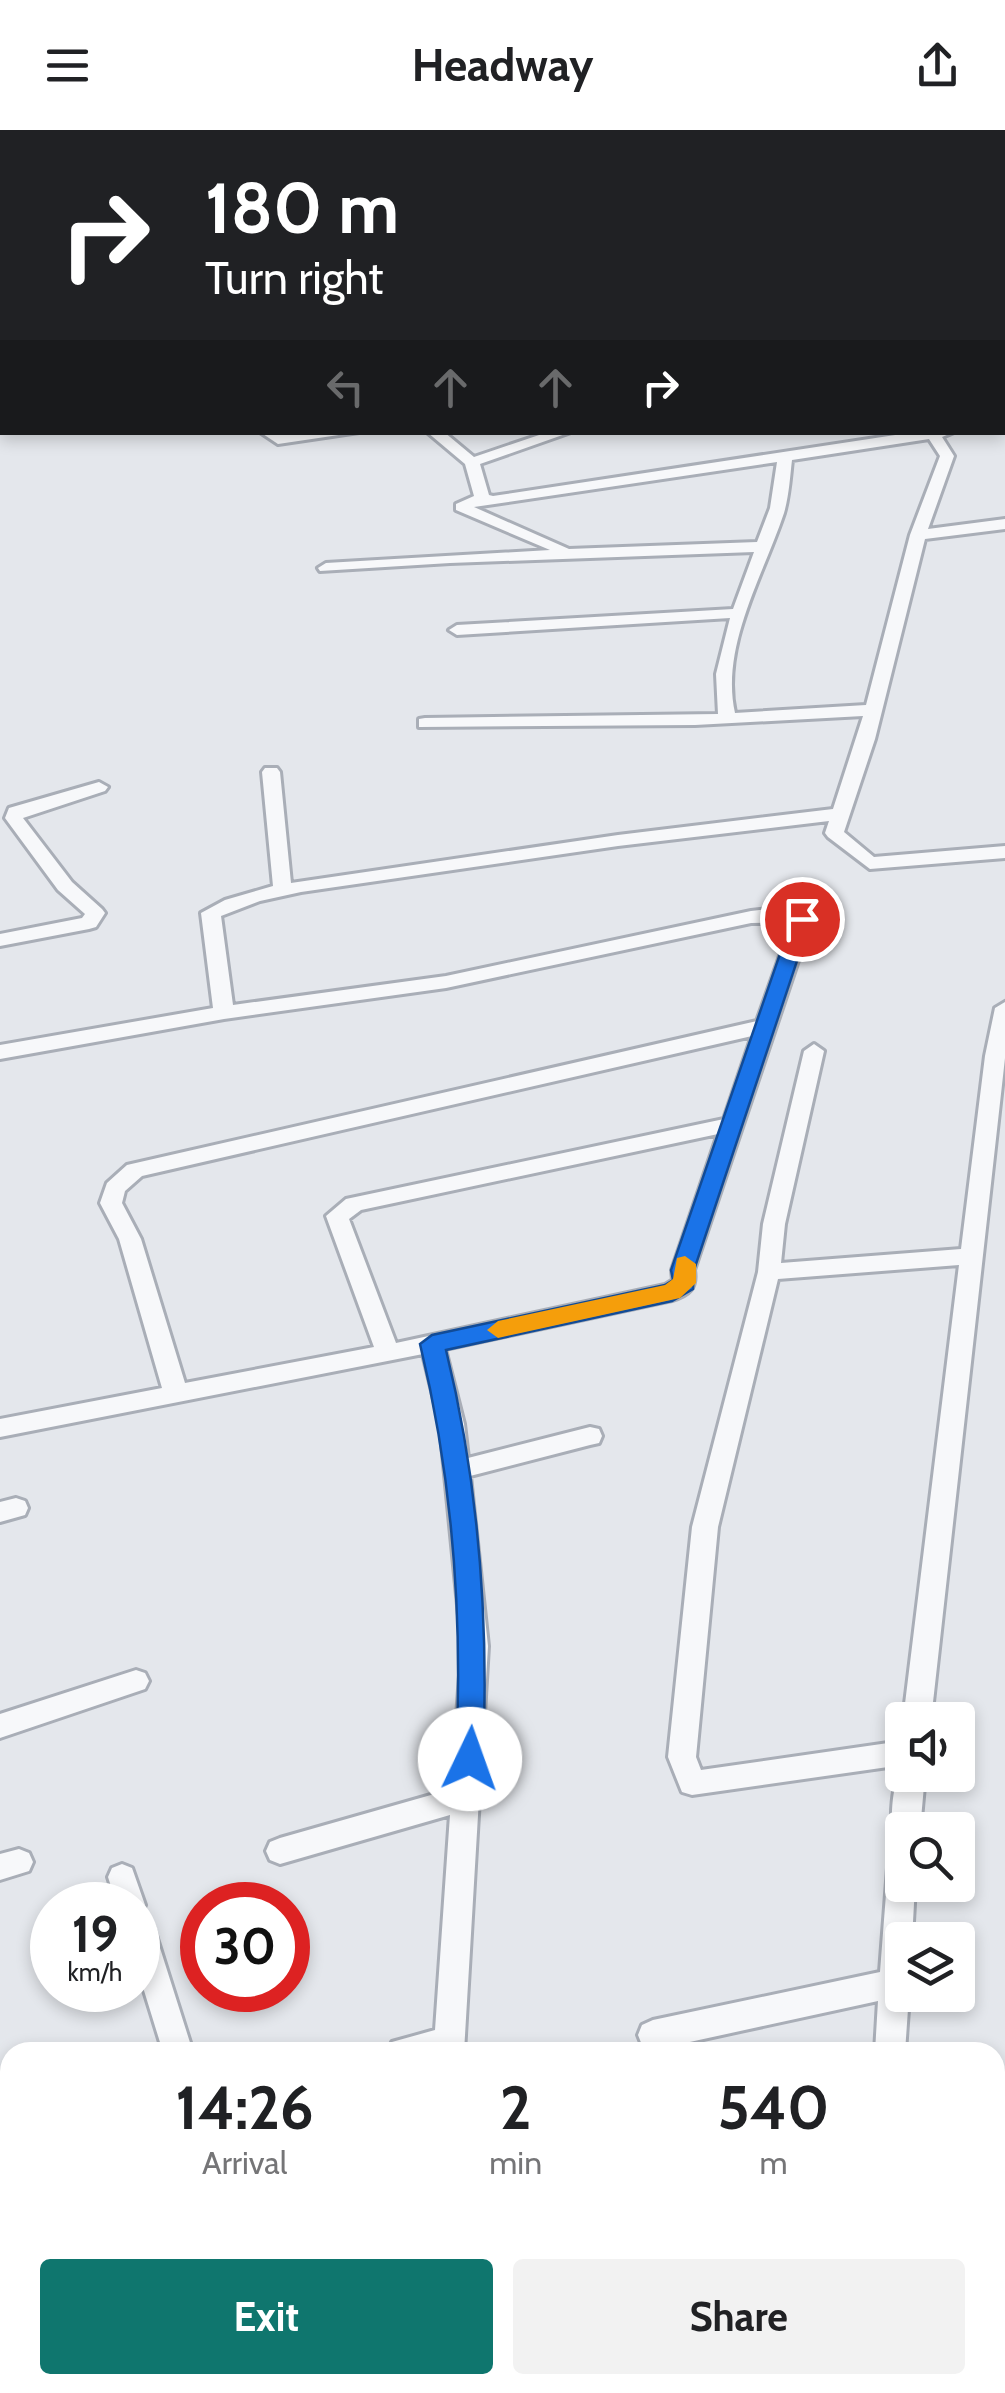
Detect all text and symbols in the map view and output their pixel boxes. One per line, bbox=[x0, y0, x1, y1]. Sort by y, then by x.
icon: menu bbox=[40, 38, 95, 93]
text: Headway bbox=[412, 38, 593, 92]
icon: share bbox=[910, 38, 965, 93]
text: 180 m bbox=[205, 165, 399, 251]
icon: right bbox=[40, 170, 170, 300]
text: Turn right bbox=[205, 251, 384, 305]
icon: left bbox=[318, 360, 373, 415]
icon: ahead bbox=[423, 360, 478, 415]
icon: ahead bbox=[528, 360, 583, 415]
icon: right bbox=[633, 360, 688, 415]
pin bbox=[760, 877, 845, 962]
icon: arrive bbox=[775, 892, 830, 947]
map controls bbox=[885, 1702, 975, 2012]
button: sound bbox=[885, 1702, 975, 1792]
position arrow bbox=[418, 1707, 522, 1811]
button: search bbox=[885, 1812, 975, 1902]
speed limit sign: 30 bbox=[180, 1882, 310, 2012]
text: 19 bbox=[72, 1904, 118, 1965]
button: layers bbox=[885, 1922, 975, 2012]
text: km/h bbox=[68, 1957, 122, 1987]
text: 14:26 bbox=[176, 2071, 314, 2144]
text: 2 bbox=[500, 2071, 532, 2144]
text: 540 bbox=[718, 2071, 829, 2144]
text: Arrival bbox=[202, 2143, 287, 2182]
text: min bbox=[489, 2143, 542, 2182]
text: m bbox=[759, 2143, 788, 2182]
button: Exit bbox=[40, 2259, 493, 2374]
button: Share bbox=[513, 2259, 965, 2374]

